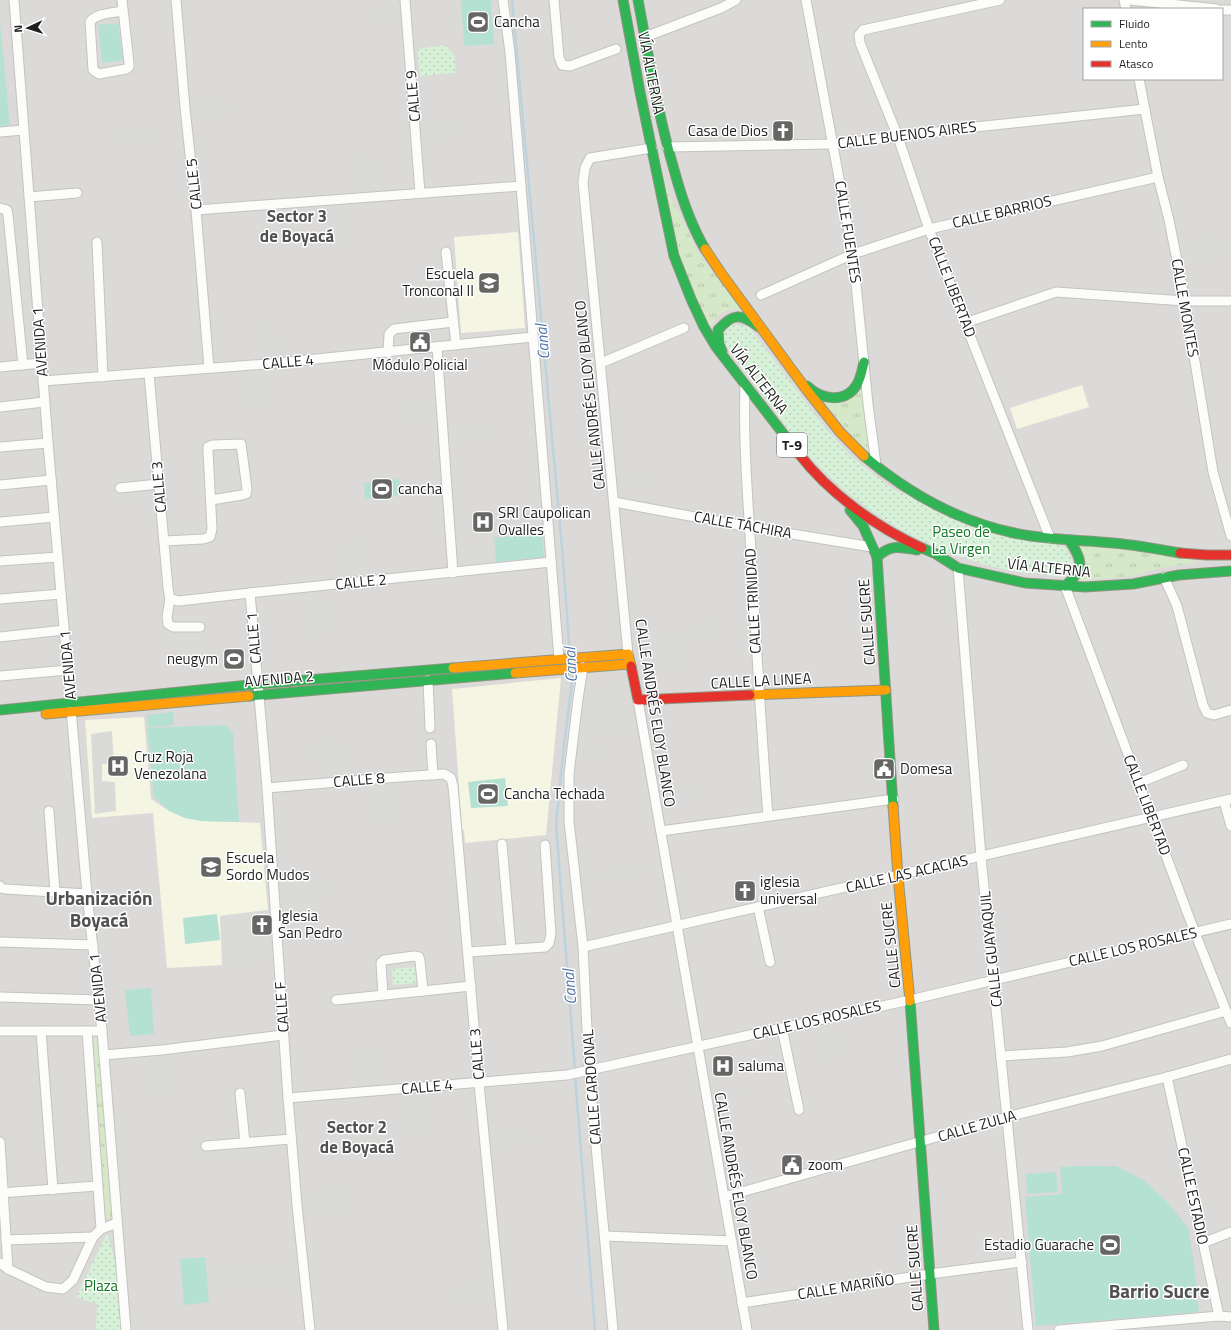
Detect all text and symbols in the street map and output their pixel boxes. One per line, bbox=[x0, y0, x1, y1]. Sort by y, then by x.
north arrow bbox=[8, 8, 48, 48]
legend bbox=[1083, 8, 1223, 80]
sports icon: Cancha bbox=[465, 9, 491, 35]
place label: Cancha bbox=[494, 10, 540, 33]
text: Fluido bbox=[1119, 14, 1150, 33]
text: N bbox=[10, 24, 26, 33]
street label: VÍA ALTERNA bbox=[632, 30, 671, 116]
text: Lento bbox=[1119, 34, 1148, 53]
text: Atasco bbox=[1119, 54, 1153, 73]
street label: CALLE 9 bbox=[399, 69, 426, 123]
street label: CALLE BUENOS AIRES bbox=[836, 115, 978, 154]
church icon: Casa de Dios bbox=[770, 118, 796, 144]
place label: Casa de Dios bbox=[688, 119, 768, 142]
street label: CALLE 5 bbox=[179, 157, 208, 211]
street label: CALLE FUENTES bbox=[829, 179, 868, 285]
street label: CALLE BARRIOS bbox=[950, 189, 1054, 234]
district label: Sector 3 de Boyacá bbox=[260, 203, 334, 249]
street label: CALLE LIBERTAD bbox=[923, 233, 982, 341]
street label: CALLE MONTES bbox=[1165, 257, 1205, 359]
place label: Escuela Tronconal II bbox=[402, 262, 474, 302]
school or university icon: Escuela Tronconal II bbox=[476, 270, 502, 296]
street label: CALLE ANDRÉS ELOY BLANCO bbox=[568, 299, 611, 491]
street label: AVENIDA 1 bbox=[26, 307, 53, 377]
water label: Canal bbox=[528, 322, 555, 361]
public building icon: Módulo Policial bbox=[407, 329, 433, 355]
street label: VÍA ALTERNA bbox=[725, 339, 794, 419]
street label: CALLE 4 bbox=[261, 348, 315, 375]
place label: Módulo Policial bbox=[372, 353, 468, 376]
road number: T-9 bbox=[777, 433, 807, 457]
street label: CALLE 3 bbox=[145, 460, 172, 514]
sports icon: cancha bbox=[369, 476, 395, 502]
place label: cancha bbox=[398, 477, 443, 500]
place label: SRI Caupolican Ovalles bbox=[498, 501, 591, 541]
street label: CALLE TÁCHIRA bbox=[692, 505, 794, 544]
hospital icon: SRI Caupolican Ovalles bbox=[470, 509, 496, 535]
park label: Paseo de La Virgen bbox=[932, 520, 990, 560]
street label: CALLE TRINIDAD bbox=[738, 548, 767, 654]
street label: VÍA ALTERNA bbox=[1006, 552, 1092, 583]
street label: CALLE 2 bbox=[334, 567, 388, 596]
street label: CALLE SUCRE bbox=[852, 578, 881, 666]
street label: CALLE 1 bbox=[240, 611, 267, 665]
street label: CALLE ANDRÉS ELOY BLANCO bbox=[629, 617, 682, 809]
street label: AVENIDA 1 bbox=[53, 629, 82, 701]
water label: Canal bbox=[557, 645, 583, 683]
sports icon: neugym bbox=[221, 646, 247, 672]
place label: neugym bbox=[167, 647, 218, 670]
street label: AVENIDA 2 bbox=[243, 664, 315, 693]
street label: CALLE LA LINEA bbox=[710, 666, 812, 695]
place label: Cruz Roja Venezolana bbox=[134, 745, 207, 785]
street label: CALLE LIBERTAD bbox=[1118, 751, 1177, 859]
hospital icon: Cruz Roja Venezolana bbox=[105, 753, 131, 779]
public building icon: Domesa bbox=[871, 756, 897, 782]
place label: Domesa bbox=[900, 757, 953, 780]
street label: CALLE 8 bbox=[332, 766, 386, 793]
sports icon: Cancha Techada bbox=[475, 781, 501, 807]
place label: Cancha Techada bbox=[504, 782, 605, 805]
place label: Escuela Sordo Mudos bbox=[226, 846, 310, 886]
street label: CALLE LAS ACACIAS bbox=[843, 848, 970, 899]
school or university icon: Escuela Sordo Mudos bbox=[198, 854, 224, 880]
place label: iglesia universal bbox=[760, 870, 817, 910]
church icon: iglesia universal bbox=[732, 878, 758, 904]
district label: Urbanización Boyacá bbox=[45, 883, 153, 934]
street label: CALLE GUAYAQUIL bbox=[973, 890, 1008, 1008]
street label: CALLE SUCRE bbox=[875, 901, 906, 989]
place label: Iglesia San Pedro bbox=[278, 904, 342, 944]
church icon: Iglesia San Pedro bbox=[249, 912, 275, 938]
street label: CALLE LOS ROSALES bbox=[1067, 921, 1199, 972]
street label: AVENIDA 1 bbox=[82, 952, 113, 1024]
water label: Canal bbox=[556, 967, 582, 1005]
street label: CALLE F bbox=[268, 981, 295, 1033]
street label: CALLE LOS ROSALES bbox=[751, 994, 883, 1045]
street label: CALLE 3 bbox=[463, 1027, 490, 1081]
street label: CALLE CARDONAL bbox=[576, 1029, 607, 1145]
hospital icon: saluma bbox=[710, 1053, 736, 1079]
place label: saluma bbox=[738, 1054, 784, 1077]
street label: CALLE 4 bbox=[400, 1073, 454, 1100]
street label: CALLE ANDRÉS ELOY BLANCO bbox=[709, 1090, 764, 1282]
street label: CALLE ZULIA bbox=[935, 1103, 1019, 1148]
district label: Sector 2 de Boyacá bbox=[320, 1114, 394, 1160]
street label: CALLE ESTADIO bbox=[1172, 1145, 1215, 1247]
public building icon: zoom bbox=[779, 1152, 805, 1178]
place label: zoom bbox=[808, 1153, 843, 1176]
street label: CALLE SUCRE bbox=[900, 1224, 929, 1312]
sports icon: Estadio Guarache bbox=[1097, 1232, 1123, 1258]
place label: Estadio Guarache bbox=[984, 1233, 1094, 1256]
street label: CALLE MARIÑO bbox=[796, 1268, 896, 1305]
park label: Plaza bbox=[84, 1274, 119, 1297]
district label: Barrio Sucre bbox=[1109, 1276, 1210, 1305]

